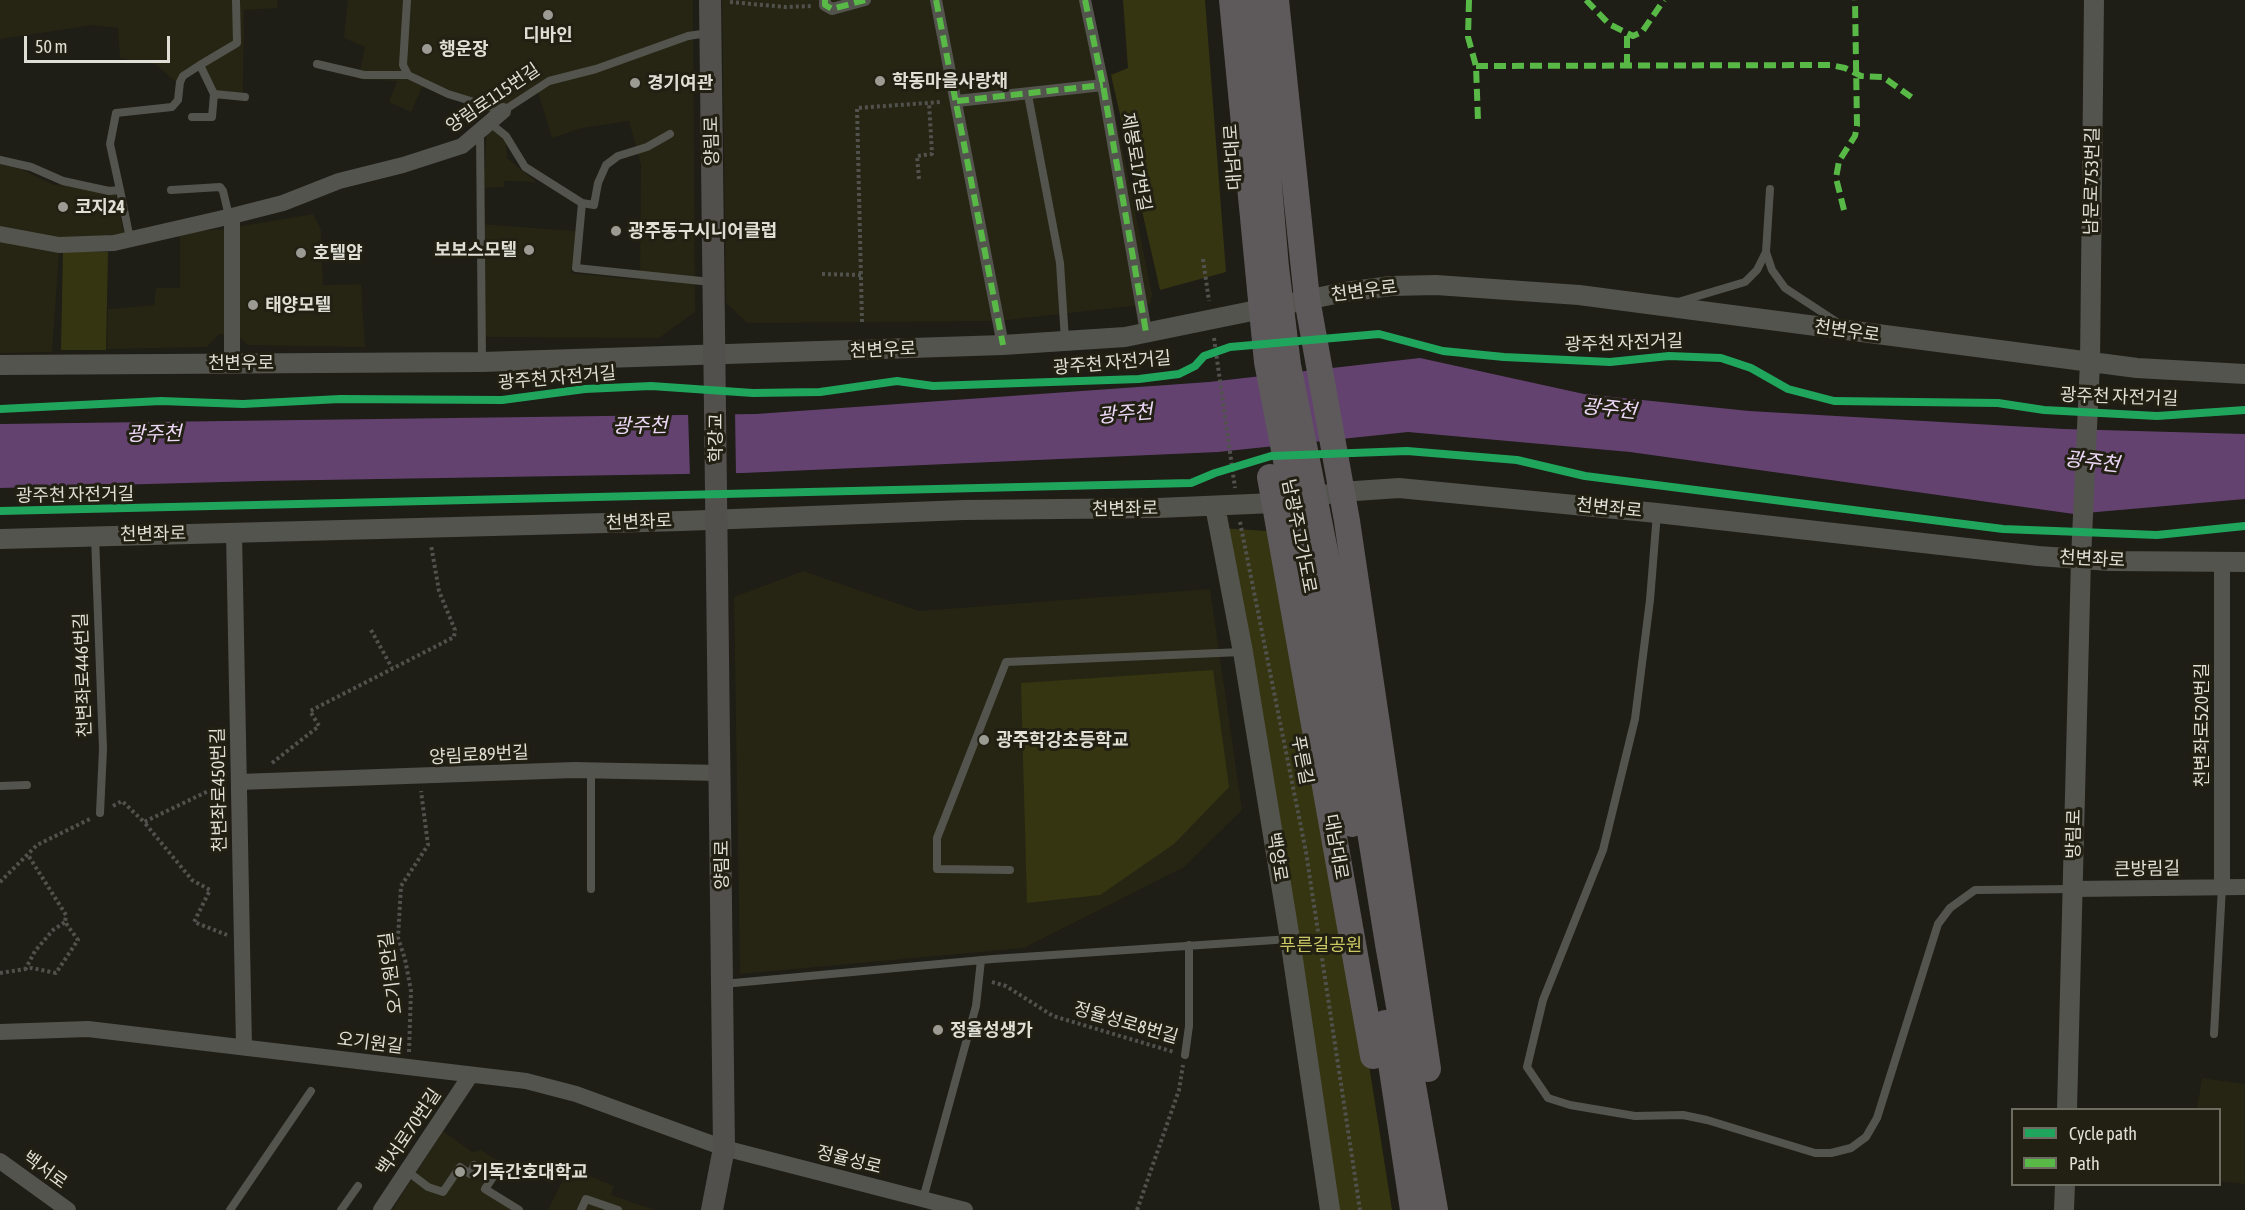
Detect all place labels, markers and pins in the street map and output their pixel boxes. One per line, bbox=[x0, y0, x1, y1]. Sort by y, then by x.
marker: 디바인 bbox=[541, 8, 555, 22]
place label: 디바인 bbox=[523, 24, 573, 46]
place label: 행운장 bbox=[439, 38, 489, 60]
marker: 행운장 bbox=[420, 42, 434, 56]
place label: 학동마을사랑채 bbox=[892, 70, 1008, 92]
place label: 경기여관 bbox=[647, 72, 713, 94]
marker: 학동마을사랑채 bbox=[873, 74, 887, 88]
marker: 경기여관 bbox=[628, 76, 642, 90]
place label: 코지24 bbox=[75, 196, 125, 218]
marker: 코지24 bbox=[56, 200, 70, 214]
place label: 광주동구시니어클럽 bbox=[628, 220, 777, 242]
marker: 광주동구시니어클럽 bbox=[609, 224, 623, 238]
place label: 보보스모텔 bbox=[434, 239, 517, 261]
place label: 호텔얌 bbox=[313, 242, 363, 264]
marker: 보보스모텔 bbox=[522, 243, 536, 257]
marker: 호텔얌 bbox=[294, 246, 308, 260]
place label: 태양모텔 bbox=[265, 294, 331, 316]
marker: 태양모텔 bbox=[246, 298, 260, 312]
place label: 광주학강초등학교 bbox=[996, 729, 1128, 751]
marker: 광주학강초등학교 bbox=[977, 733, 991, 747]
place label: 정율성생가 bbox=[950, 1019, 1033, 1041]
marker: 정율성생가 bbox=[931, 1023, 945, 1037]
place label: 기독간호대학교 bbox=[472, 1161, 588, 1183]
marker: 기독간호대학교 bbox=[453, 1165, 467, 1179]

